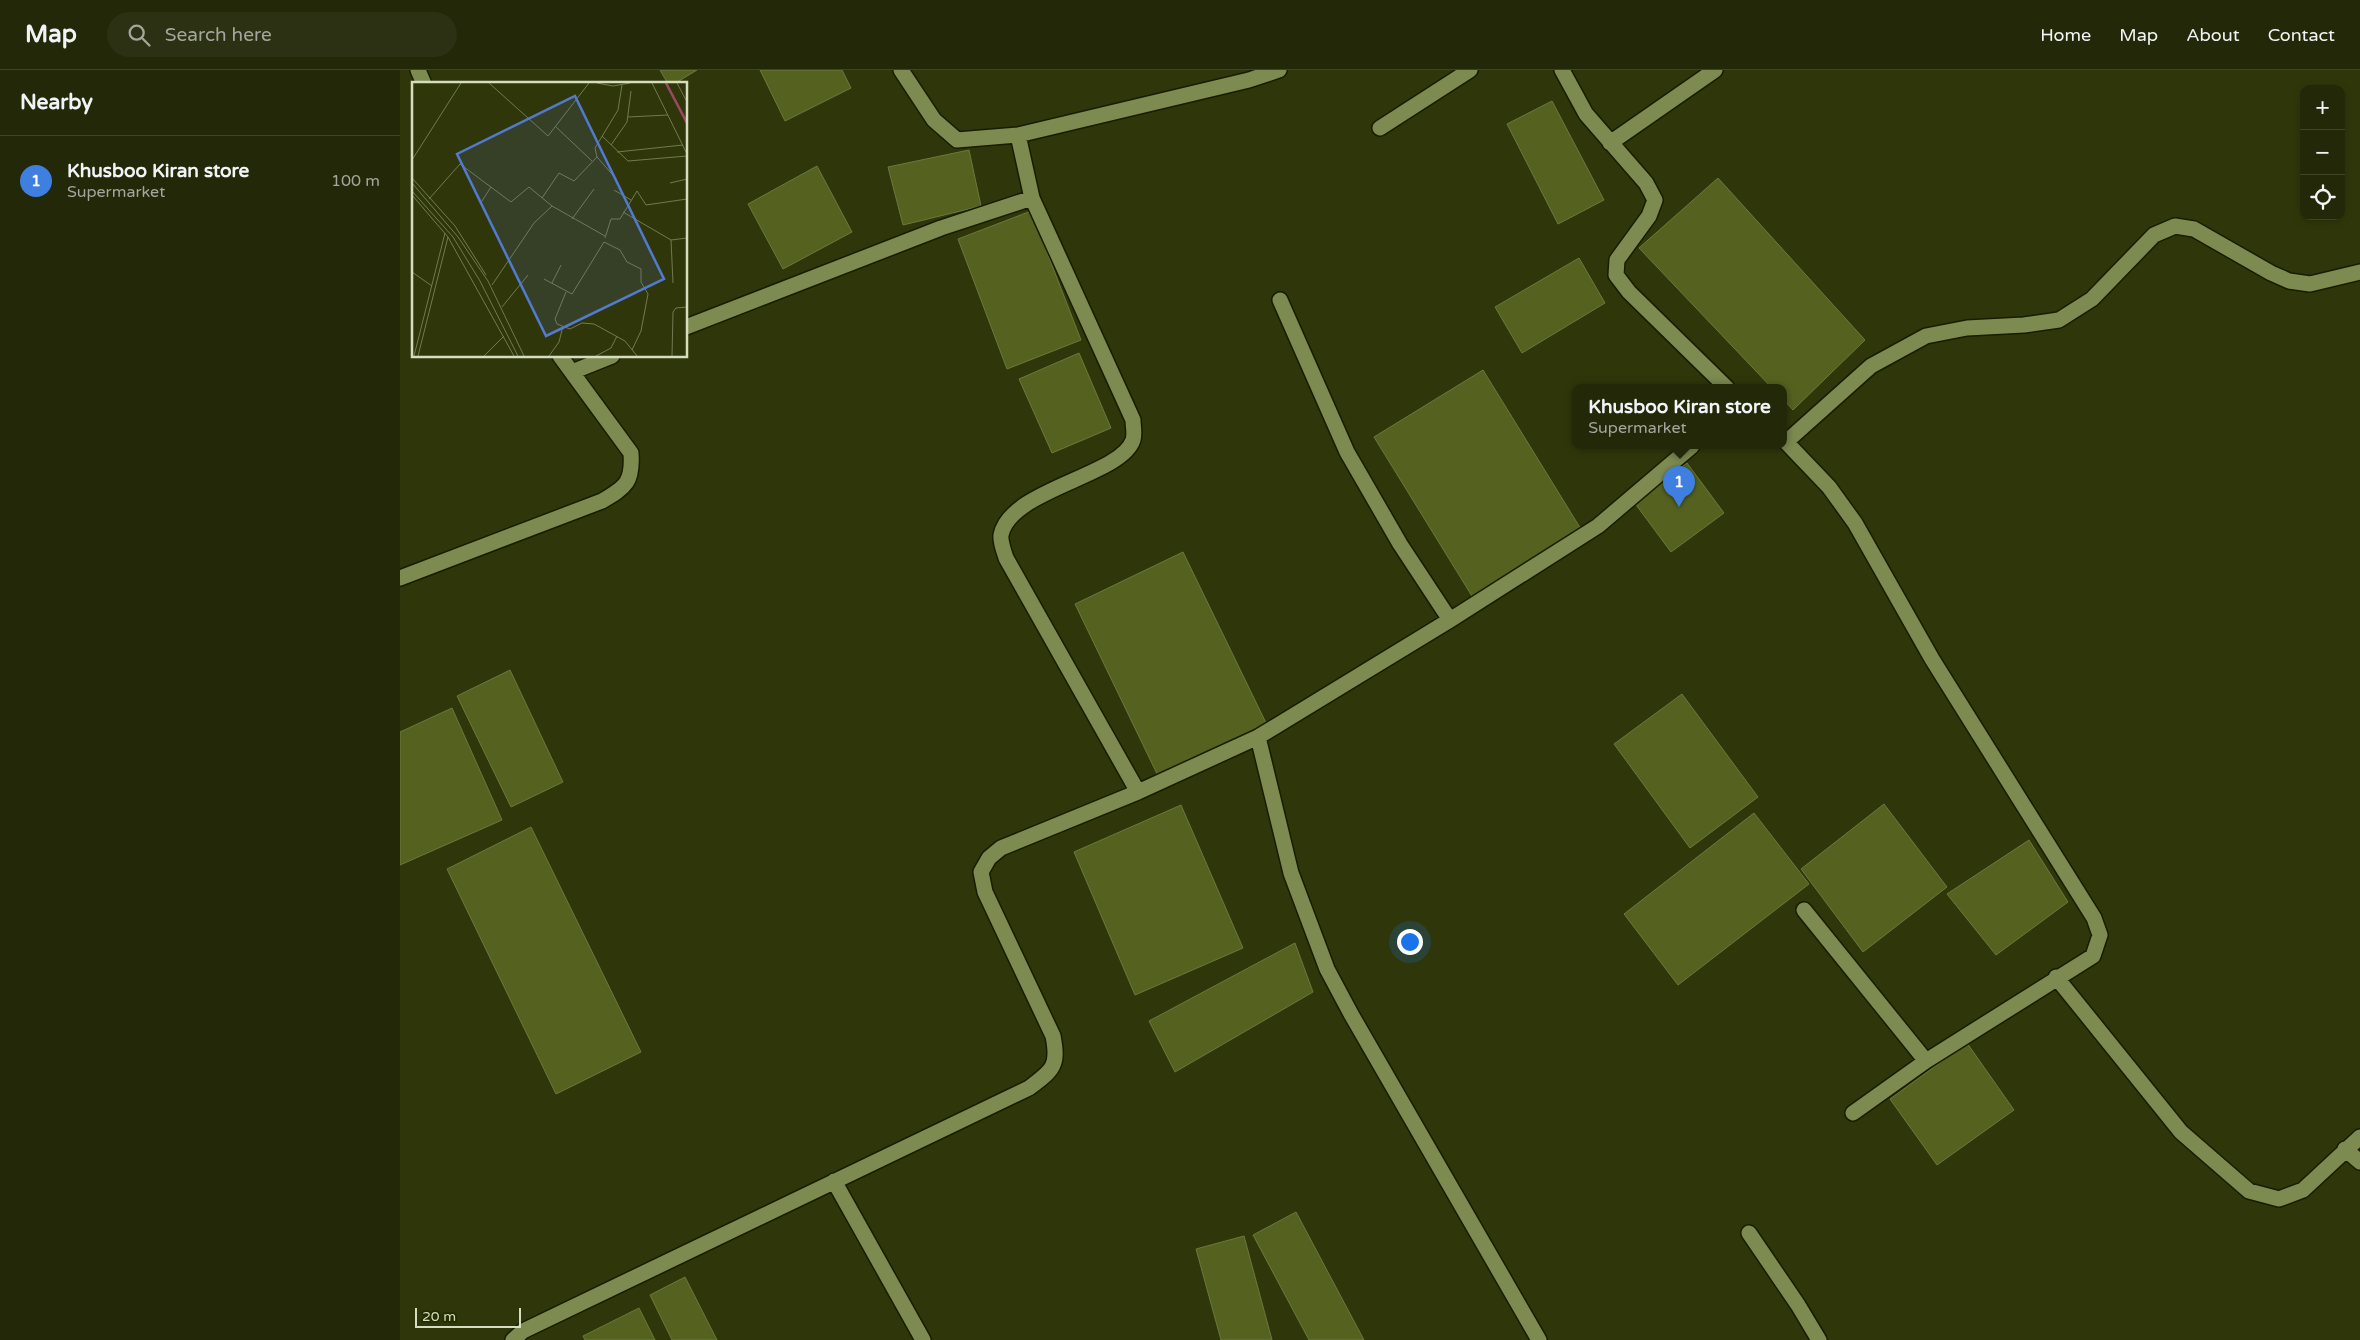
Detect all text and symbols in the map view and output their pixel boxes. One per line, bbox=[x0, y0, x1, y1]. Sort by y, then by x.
search box bbox=[107, 12, 457, 57]
text: Map bbox=[25, 20, 77, 49]
icon: search bbox=[125, 21, 153, 49]
text: Search here bbox=[165, 24, 272, 46]
text: Home bbox=[2040, 24, 2091, 46]
text: Map bbox=[2119, 24, 2158, 46]
text: About bbox=[2186, 24, 2240, 46]
text: Contact bbox=[2268, 24, 2335, 46]
inset map bbox=[412, 82, 688, 358]
map controls bbox=[2300, 85, 2345, 220]
button: + bbox=[2300, 85, 2345, 130]
text: Nearby bbox=[20, 90, 93, 115]
button: − bbox=[2300, 130, 2345, 175]
text: Khusboo Kiran store bbox=[67, 160, 249, 182]
text: 1 bbox=[31, 171, 41, 191]
text: 100 m bbox=[331, 171, 380, 191]
button: locate bbox=[2300, 175, 2345, 220]
text: Supermarket bbox=[67, 182, 165, 202]
popup bbox=[1572, 384, 1787, 449]
text: Khusboo Kiran store bbox=[1588, 396, 1771, 418]
text: Supermarket bbox=[1588, 418, 1687, 438]
pin: 1 bbox=[1663, 466, 1695, 507]
your location bbox=[1397, 929, 1423, 955]
scale bar bbox=[415, 1305, 521, 1328]
text: 20 m bbox=[422, 1308, 456, 1325]

